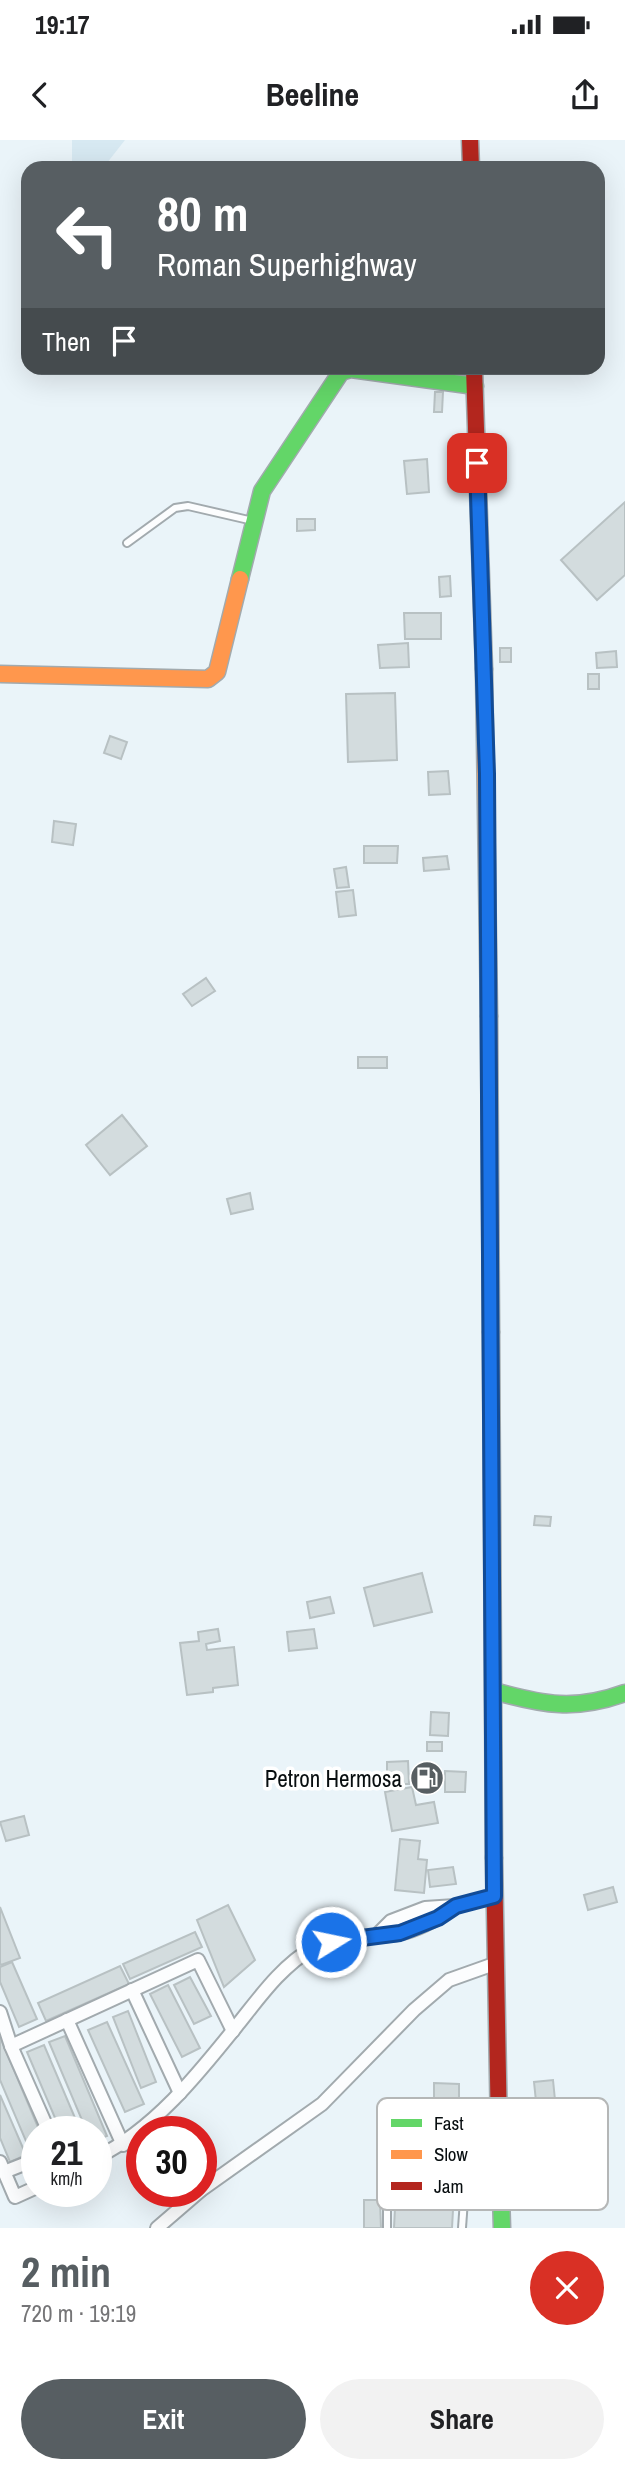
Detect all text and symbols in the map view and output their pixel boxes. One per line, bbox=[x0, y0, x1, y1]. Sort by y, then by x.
text: 19:17 bbox=[35, 7, 90, 42]
text: Beeline bbox=[266, 73, 359, 116]
icon: back bbox=[21, 76, 59, 114]
icon: share bbox=[566, 76, 604, 114]
text: 80 m bbox=[157, 180, 249, 246]
icon: left bbox=[42, 189, 133, 280]
text: Roman Superhighway bbox=[157, 243, 417, 286]
icon: arrive bbox=[105, 322, 143, 360]
text: Then bbox=[42, 324, 91, 359]
pin bbox=[447, 433, 507, 493]
icon: arrive bbox=[458, 444, 496, 482]
fuel station icon: Petron Hermosa bbox=[408, 1759, 446, 1797]
place label: Petron Hermosa bbox=[265, 1763, 403, 1794]
position arrow bbox=[294, 1905, 368, 1979]
legend bbox=[377, 2098, 608, 2210]
text: Fast bbox=[434, 2110, 464, 2136]
speed limit sign: 30 bbox=[126, 2116, 217, 2207]
text: 21 bbox=[51, 2129, 82, 2176]
text: Slow bbox=[434, 2141, 469, 2167]
text: km/h bbox=[51, 2166, 83, 2191]
text: Jam bbox=[434, 2173, 463, 2199]
text: 2 min bbox=[21, 2244, 111, 2300]
button: close bbox=[530, 2251, 604, 2325]
text: 720 m · 19:19 bbox=[21, 2298, 136, 2329]
button: Exit bbox=[21, 2379, 306, 2459]
button: Share bbox=[320, 2379, 604, 2459]

